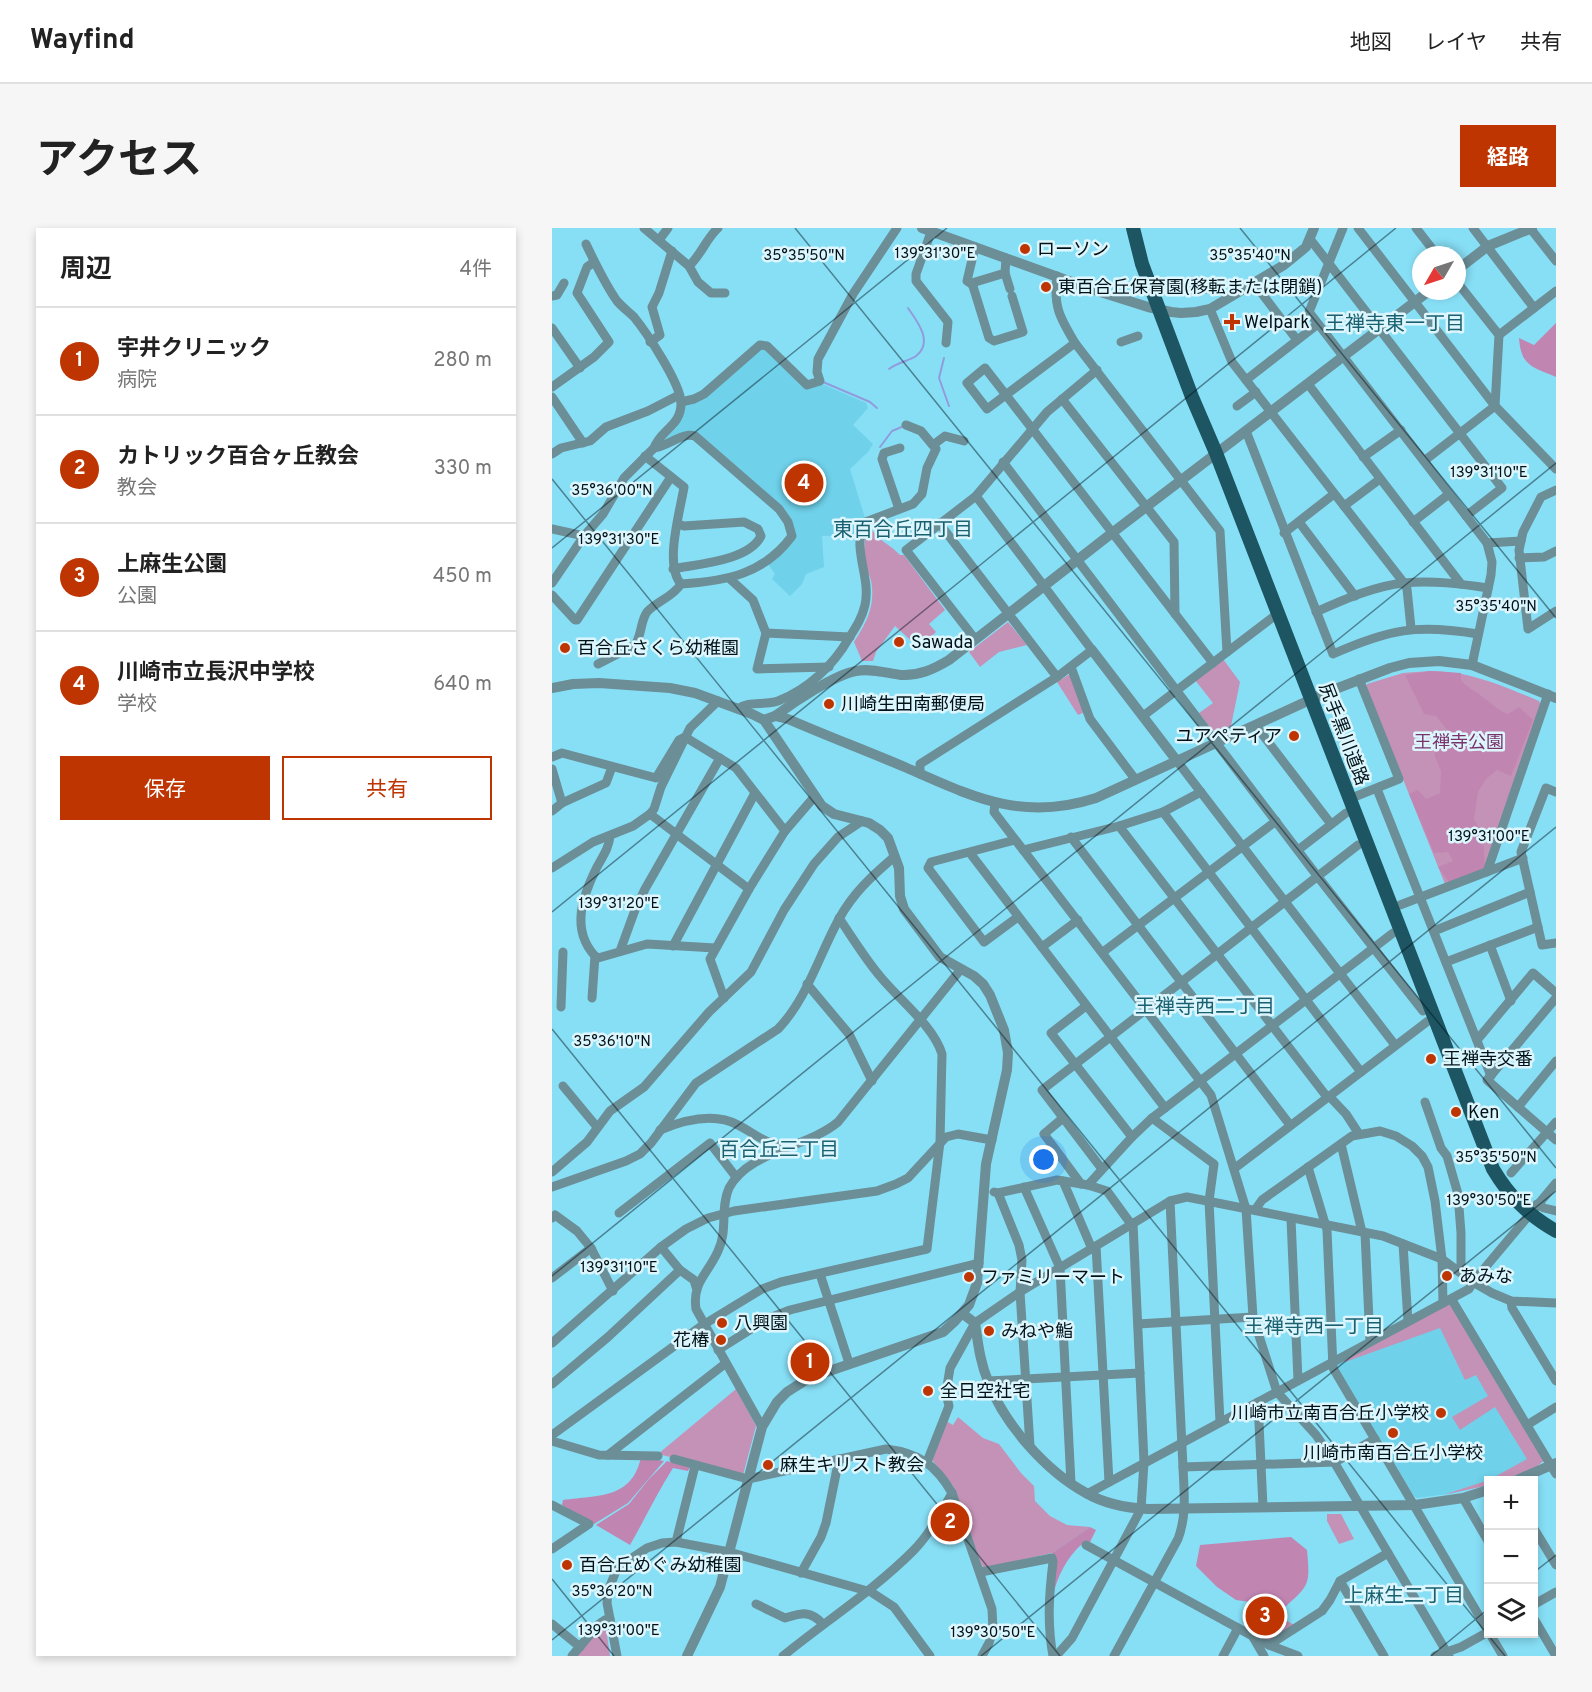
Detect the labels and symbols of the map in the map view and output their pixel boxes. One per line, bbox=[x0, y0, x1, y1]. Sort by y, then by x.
place label: ローソン bbox=[1037, 239, 1109, 262]
marker: ローソン bbox=[1018, 242, 1032, 256]
text: 139°31'30"E bbox=[895, 245, 975, 264]
north arrow bbox=[1412, 246, 1466, 300]
text: 35°35'50"N bbox=[763, 247, 845, 266]
text: 35°35'40"N bbox=[1209, 247, 1291, 266]
place label: 東百合丘保育園(移転または閉鎖) bbox=[1058, 277, 1322, 300]
marker: 東百合丘保育園(移転または閉鎖) bbox=[1039, 280, 1053, 294]
place label: Welpark bbox=[1244, 312, 1310, 335]
district label: 王禅寺東一丁目 bbox=[1325, 312, 1465, 338]
marker: Welpark bbox=[1225, 315, 1239, 329]
pin: 4 bbox=[784, 460, 824, 506]
text: 139°31'10"E bbox=[1450, 464, 1528, 483]
text: 35°36'00"N bbox=[571, 482, 653, 501]
district label: 東百合丘四丁目 bbox=[833, 518, 973, 544]
text: 139°31'30"E bbox=[579, 531, 659, 550]
text: 35°35'40"N bbox=[1455, 598, 1537, 617]
place label: Sawada bbox=[911, 632, 973, 655]
marker: Sawada bbox=[892, 635, 906, 649]
place label: 百合丘さくら幼稚園 bbox=[577, 638, 739, 661]
marker: 百合丘さくら幼稚園 bbox=[558, 641, 572, 655]
street label: 尻手黒川道路 bbox=[1313, 680, 1373, 789]
place label: 川崎生田南郵便局 bbox=[841, 694, 985, 717]
marker: 川崎生田南郵便局 bbox=[822, 697, 836, 711]
place label: ユアペティア bbox=[1175, 726, 1282, 749]
marker: ユアペティア bbox=[1287, 729, 1301, 743]
park label: 王禅寺公園 bbox=[1414, 732, 1504, 755]
text: 139°31'00"E bbox=[1448, 828, 1530, 847]
text: 139°31'20"E bbox=[578, 895, 660, 914]
district label: 王禅寺西二丁目 bbox=[1135, 995, 1275, 1021]
text: 35°36'10"N bbox=[573, 1033, 651, 1052]
place label: 王禅寺交番 bbox=[1443, 1049, 1533, 1072]
marker: 王禅寺交番 bbox=[1424, 1052, 1438, 1066]
place label: Ken bbox=[1468, 1102, 1499, 1125]
marker: Ken bbox=[1449, 1105, 1463, 1119]
district label: 百合丘三丁目 bbox=[719, 1138, 839, 1164]
your location bbox=[1029, 1145, 1058, 1174]
text: 35°35'50"N bbox=[1455, 1149, 1537, 1168]
text: 139°30'50"E bbox=[1446, 1192, 1532, 1211]
text: 139°31'10"E bbox=[580, 1259, 658, 1278]
place label: あみな bbox=[1459, 1266, 1513, 1289]
place label: ファミリーマート bbox=[981, 1267, 1125, 1290]
marker: あみな bbox=[1440, 1269, 1454, 1283]
marker: ファミリーマート bbox=[962, 1270, 976, 1284]
place label: 八興園 bbox=[734, 1313, 788, 1336]
district label: 王禅寺西一丁目 bbox=[1244, 1315, 1384, 1341]
marker: 八興園 bbox=[715, 1316, 729, 1330]
place label: みねや鮨 bbox=[1001, 1321, 1073, 1344]
marker: みねや鮨 bbox=[982, 1324, 996, 1338]
place label: 花椿 bbox=[673, 1330, 709, 1353]
marker: 花椿 bbox=[714, 1333, 728, 1347]
pin: 1 bbox=[790, 1340, 830, 1384]
place label: 全日空社宅 bbox=[940, 1381, 1030, 1404]
marker: 全日空社宅 bbox=[921, 1384, 935, 1398]
place label: 川崎市立南百合丘小学校 bbox=[1231, 1403, 1429, 1426]
marker: 川崎市立南百合丘小学校 bbox=[1434, 1406, 1448, 1420]
marker: 川崎市南百合丘小学校 bbox=[1386, 1426, 1400, 1440]
place label: 川崎市南百合丘小学校 bbox=[1303, 1443, 1483, 1466]
place label: 麻生キリスト教会 bbox=[780, 1455, 924, 1478]
marker: 麻生キリスト教会 bbox=[761, 1458, 775, 1472]
pin: 2 bbox=[930, 1500, 970, 1544]
place label: 百合丘めぐみ幼稚園 bbox=[579, 1555, 742, 1578]
marker: 百合丘めぐみ幼稚園 bbox=[560, 1558, 574, 1572]
text: 35°36'20"N bbox=[571, 1583, 653, 1602]
district label: 上麻生二丁目 bbox=[1344, 1584, 1464, 1610]
pin: 3 bbox=[1246, 1594, 1284, 1638]
text: 139°31'00"E bbox=[578, 1622, 660, 1641]
text: 139°30'50"E bbox=[950, 1624, 1036, 1643]

